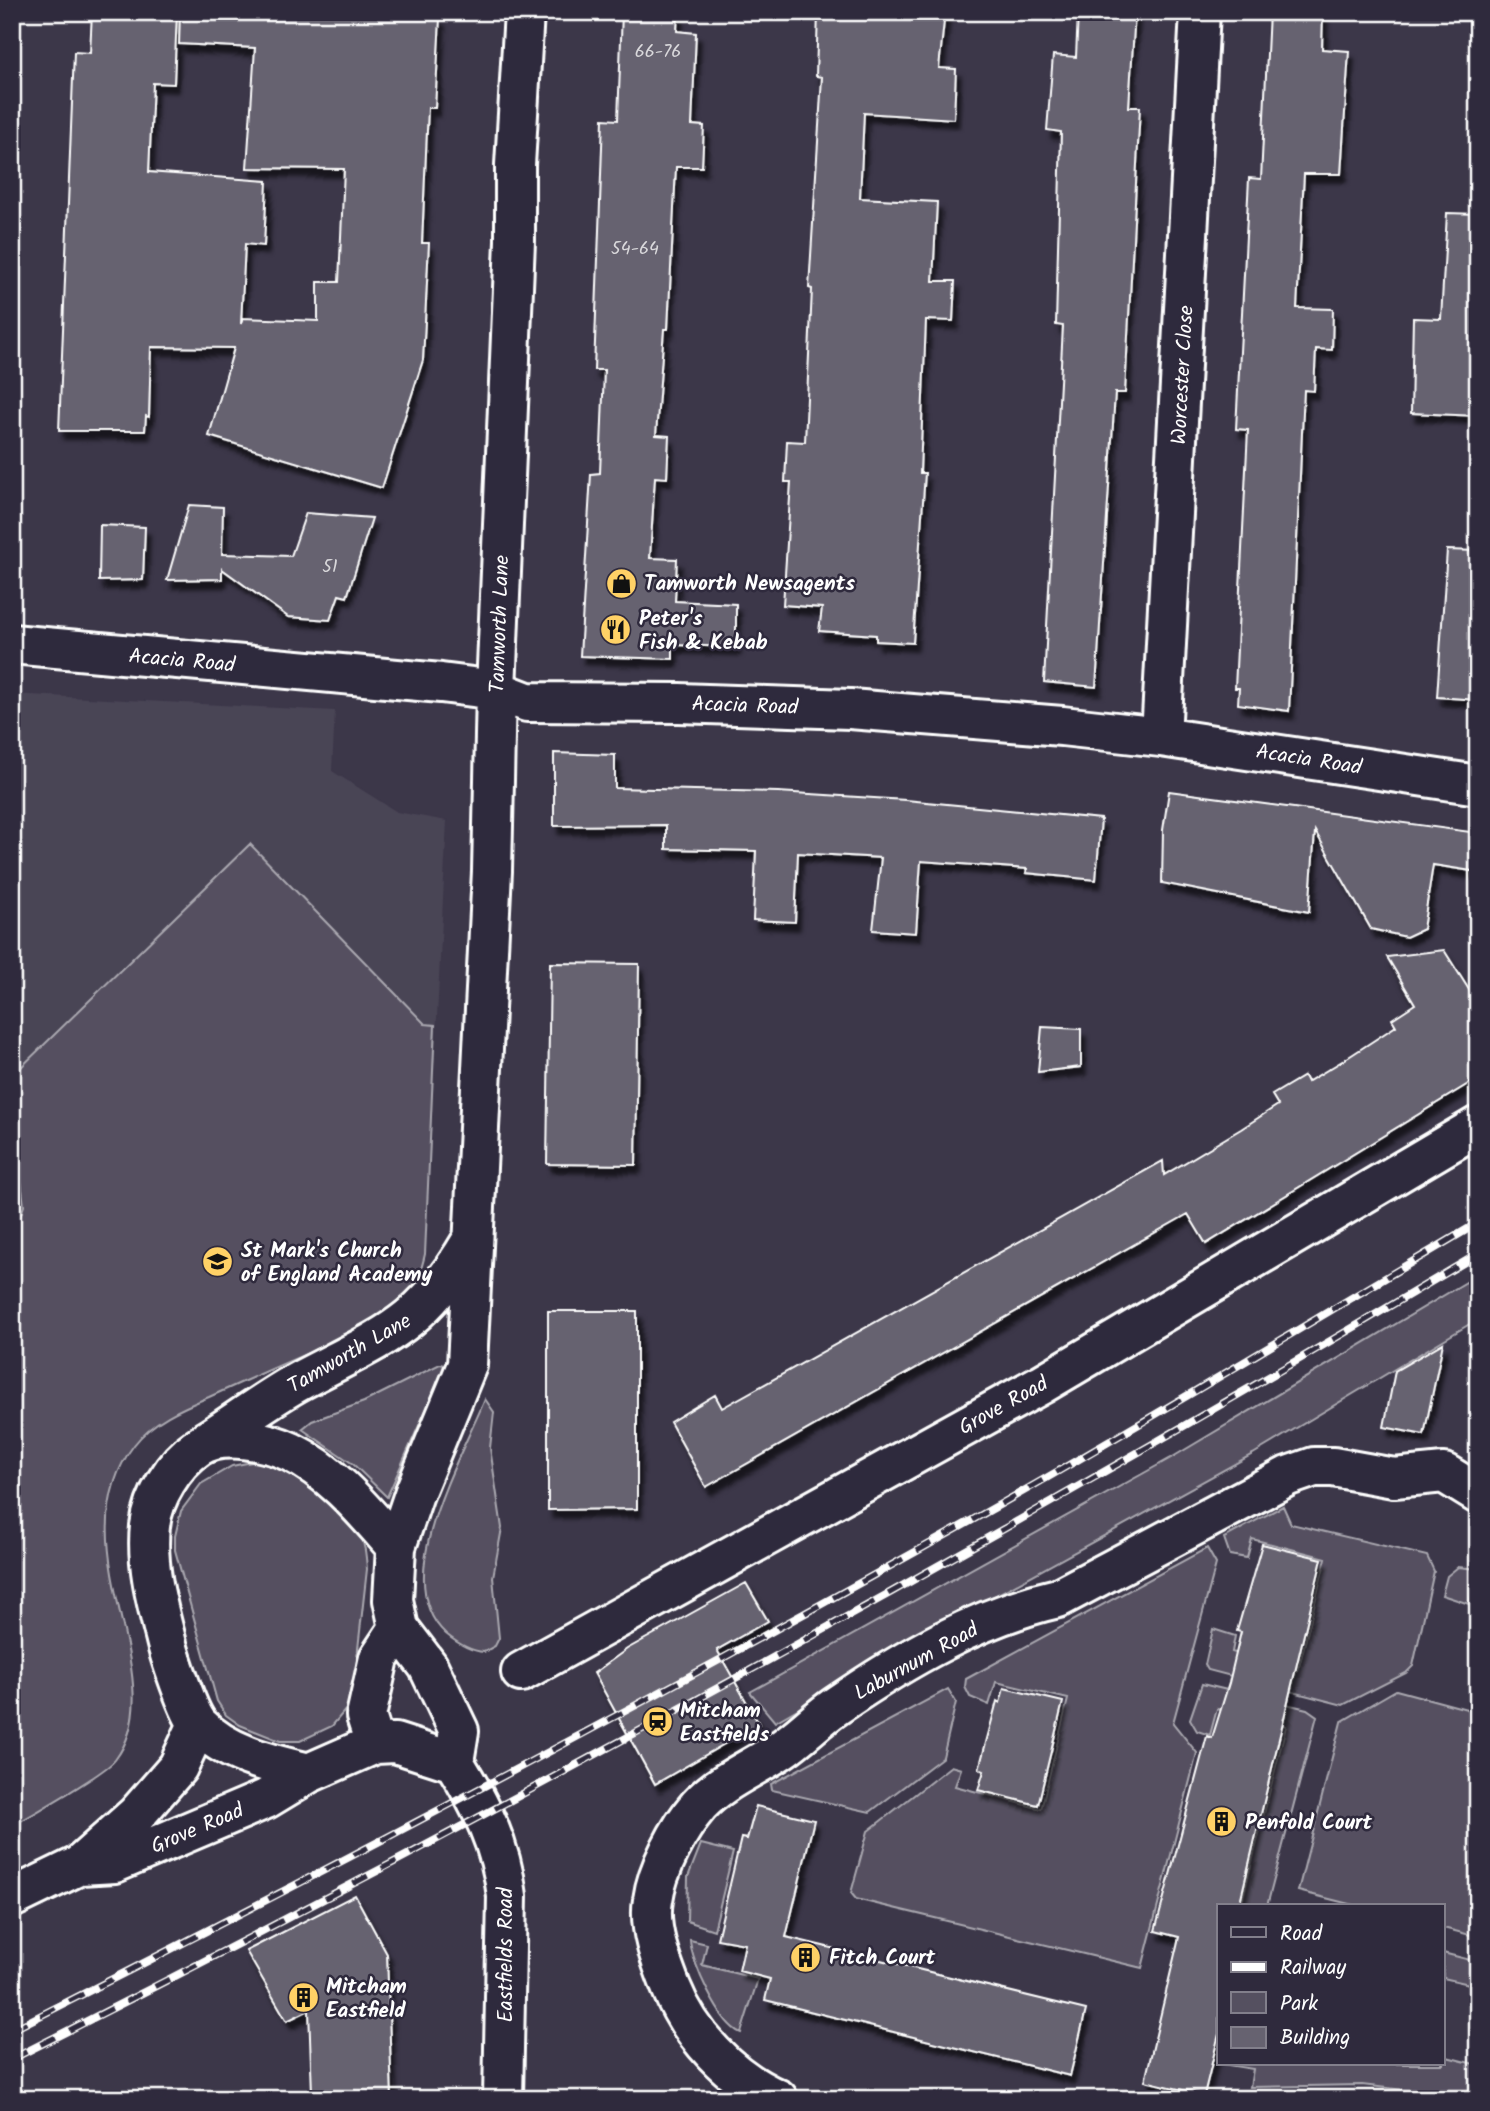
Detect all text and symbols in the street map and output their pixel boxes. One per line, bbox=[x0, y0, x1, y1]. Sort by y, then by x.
house number: 66-76 bbox=[635, 38, 681, 67]
house number: 54-64 bbox=[611, 235, 659, 264]
street label: Worcester Close bbox=[1163, 304, 1204, 445]
house number: 51 bbox=[322, 553, 338, 582]
street label: Tamworth Lane bbox=[482, 554, 519, 694]
shop icon: Tamworth Newsagents bbox=[604, 566, 638, 600]
place label: Tamworth Newsagents bbox=[644, 568, 855, 601]
place label: Peter's Fish & Kebab bbox=[639, 603, 768, 660]
restaurant icon: Peter's Fish & Kebab bbox=[599, 613, 633, 647]
street label: Acacia Road bbox=[127, 640, 237, 683]
street label: Acacia Road bbox=[691, 688, 799, 725]
street label: Acacia Road bbox=[1253, 736, 1365, 785]
place label: St Mark's Church of England Academy bbox=[241, 1235, 432, 1292]
school or university icon: St Mark's Church of England Academy bbox=[201, 1245, 235, 1279]
street label: Tamworth Lane bbox=[282, 1305, 418, 1403]
street label: Grove Road bbox=[953, 1368, 1055, 1445]
street label: Laburnum Road bbox=[848, 1614, 985, 1710]
place label: Mitcham Eastfields bbox=[680, 1695, 770, 1752]
station icon: Mitcham Eastfields bbox=[640, 1705, 674, 1739]
street label: Grove Road bbox=[146, 1795, 250, 1864]
building icon: Penfold Court bbox=[1205, 1805, 1239, 1839]
place label: Penfold Court bbox=[1245, 1807, 1372, 1840]
street label: Eastfields Road bbox=[490, 1887, 523, 2022]
legend bbox=[1217, 1904, 1444, 2066]
text: Road bbox=[1280, 1918, 1323, 1951]
building icon: Fitch Court bbox=[789, 1940, 823, 1974]
place label: Fitch Court bbox=[829, 1942, 936, 1975]
text: Railway bbox=[1280, 1952, 1346, 1985]
place label: Mitcham Eastfield bbox=[326, 1971, 407, 2028]
building icon: Mitcham Eastfield bbox=[286, 1981, 320, 2015]
text: Park bbox=[1280, 1988, 1318, 2021]
text: Building bbox=[1280, 2022, 1350, 2055]

